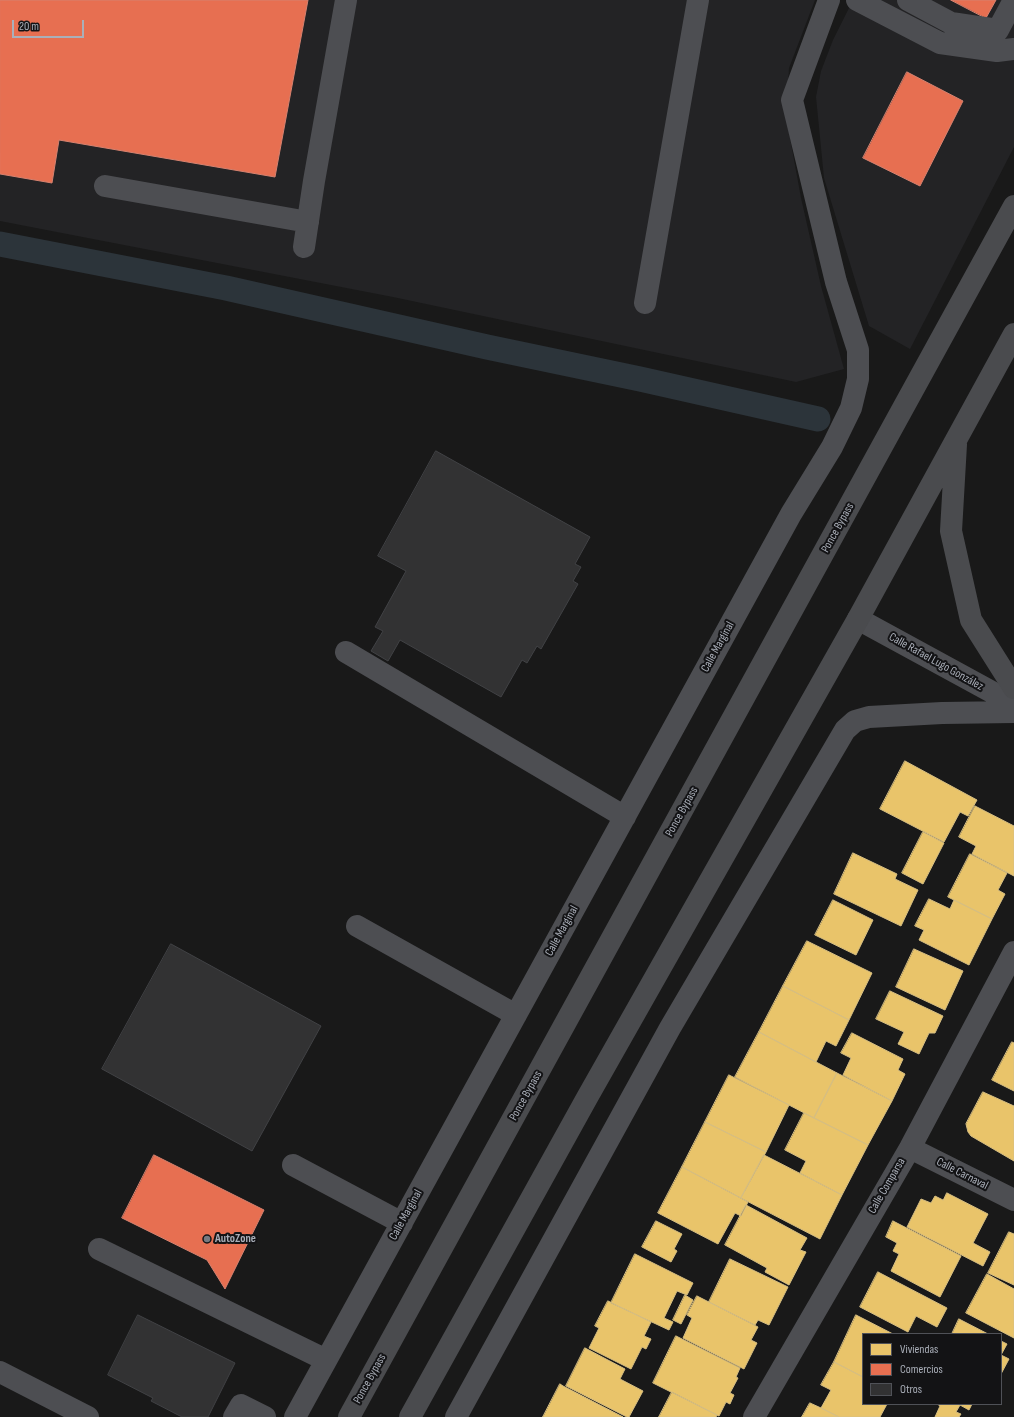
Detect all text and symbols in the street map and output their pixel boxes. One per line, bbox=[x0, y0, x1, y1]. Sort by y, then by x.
scale bar bbox=[14, 12, 86, 38]
text: 20 m bbox=[19, 19, 39, 34]
street label: Ponce Bypass bbox=[818, 501, 858, 555]
street label: Calle Marginal bbox=[698, 619, 738, 675]
street label: Calle Rafael Lugo González bbox=[886, 630, 986, 694]
street label: Ponce Bypass bbox=[662, 785, 702, 839]
street label: Calle Marginal bbox=[542, 903, 582, 959]
street label: Ponce Bypass bbox=[506, 1069, 546, 1123]
street label: Calle Carnaval bbox=[934, 1155, 990, 1193]
street label: Calle Comparsa bbox=[865, 1156, 909, 1216]
street label: Calle Marginal bbox=[386, 1187, 426, 1243]
place label: AutoZone bbox=[215, 1232, 256, 1246]
marker: AutoZone bbox=[202, 1234, 212, 1244]
legend bbox=[862, 1333, 1002, 1405]
text: Viviendas bbox=[900, 1342, 938, 1357]
street label: Ponce Bypass bbox=[350, 1352, 390, 1406]
text: Comercios bbox=[900, 1362, 943, 1377]
text: Otros bbox=[900, 1382, 922, 1397]

